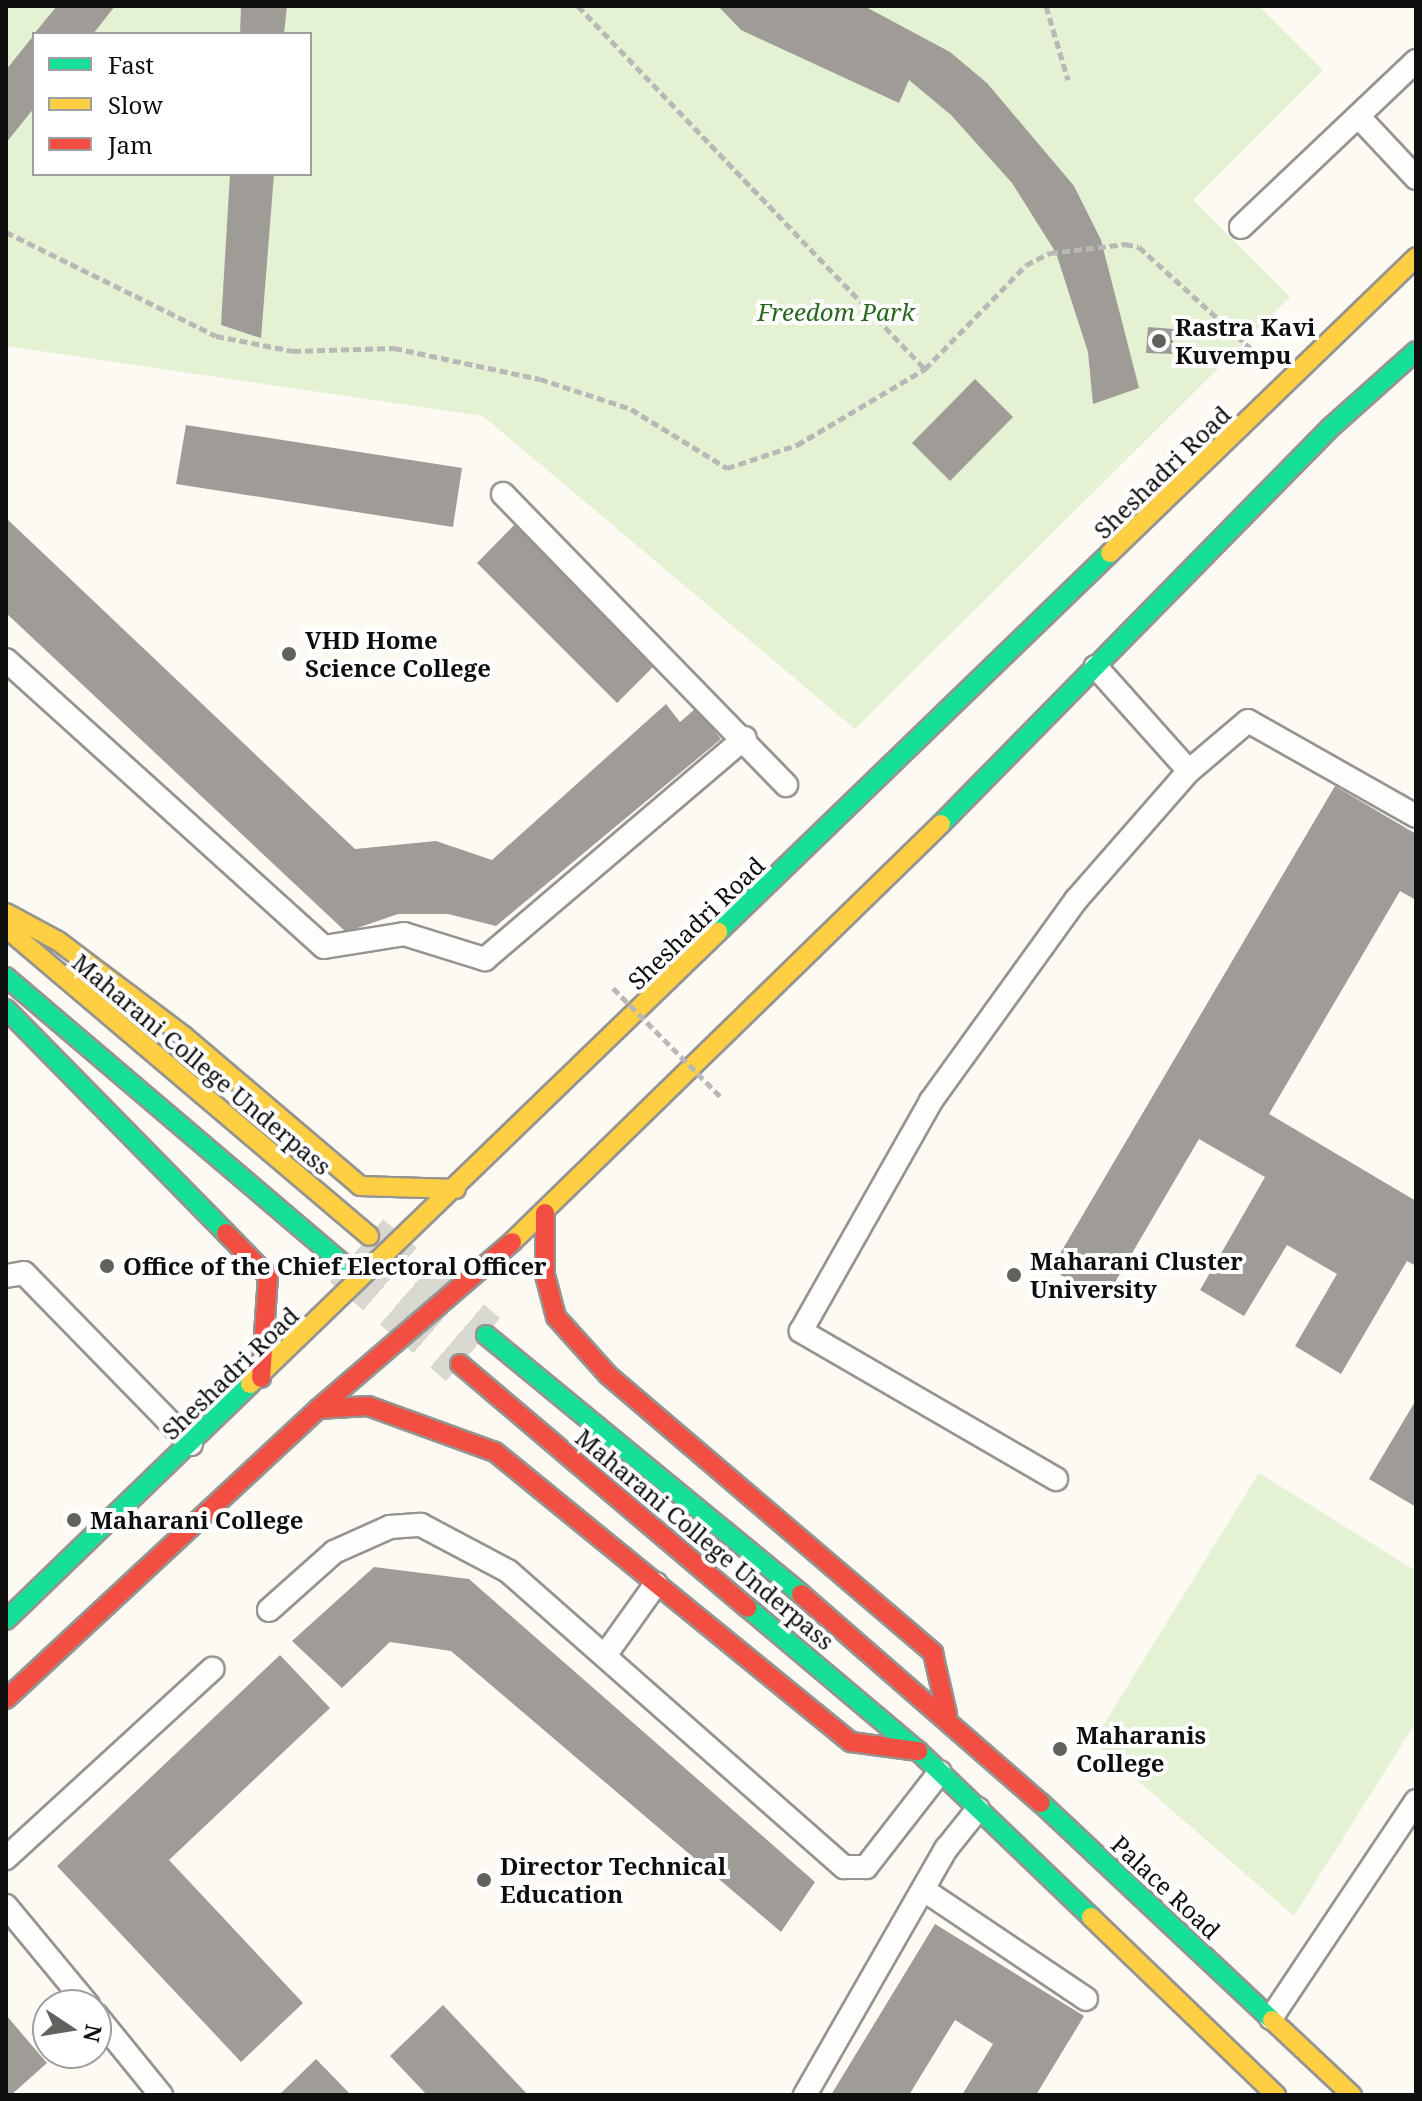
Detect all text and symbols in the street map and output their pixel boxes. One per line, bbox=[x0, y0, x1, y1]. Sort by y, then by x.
legend bbox=[32, 32, 312, 176]
text: Fast bbox=[108, 48, 154, 81]
text: Slow bbox=[108, 88, 163, 121]
text: Jam bbox=[108, 128, 153, 161]
park label: Freedom Park bbox=[757, 298, 915, 326]
place label: Rastra Kavi Kuvempu bbox=[1175, 313, 1315, 369]
marker: Rastra Kavi Kuvempu bbox=[1150, 332, 1168, 350]
street label: Sheshadri Road bbox=[1088, 400, 1236, 544]
place label: VHD Home Science College bbox=[305, 626, 491, 682]
marker: VHD Home Science College bbox=[280, 645, 298, 663]
street label: Sheshadri Road bbox=[622, 851, 770, 995]
street label: Maharani College Underpass bbox=[67, 947, 337, 1181]
place label: Maharani Cluster University bbox=[1030, 1247, 1243, 1303]
place label: Office of the Chief Electoral Officer bbox=[123, 1252, 547, 1280]
marker: Office of the Chief Electoral Officer bbox=[98, 1257, 116, 1275]
marker: Maharani Cluster University bbox=[1005, 1266, 1023, 1284]
street label: Sheshadri Road bbox=[156, 1301, 304, 1445]
street label: Maharani College Underpass bbox=[570, 1422, 840, 1656]
place label: Maharani College bbox=[90, 1506, 303, 1534]
marker: Maharani College bbox=[65, 1511, 83, 1529]
place label: Maharanis College bbox=[1076, 1721, 1206, 1777]
marker: Maharanis College bbox=[1051, 1740, 1069, 1758]
street label: Palace Road bbox=[1106, 1830, 1226, 1944]
place label: Director Technical Education bbox=[500, 1852, 726, 1908]
marker: Director Technical Education bbox=[475, 1871, 493, 1889]
north arrow bbox=[32, 1989, 112, 2069]
text: N bbox=[77, 2022, 110, 2045]

